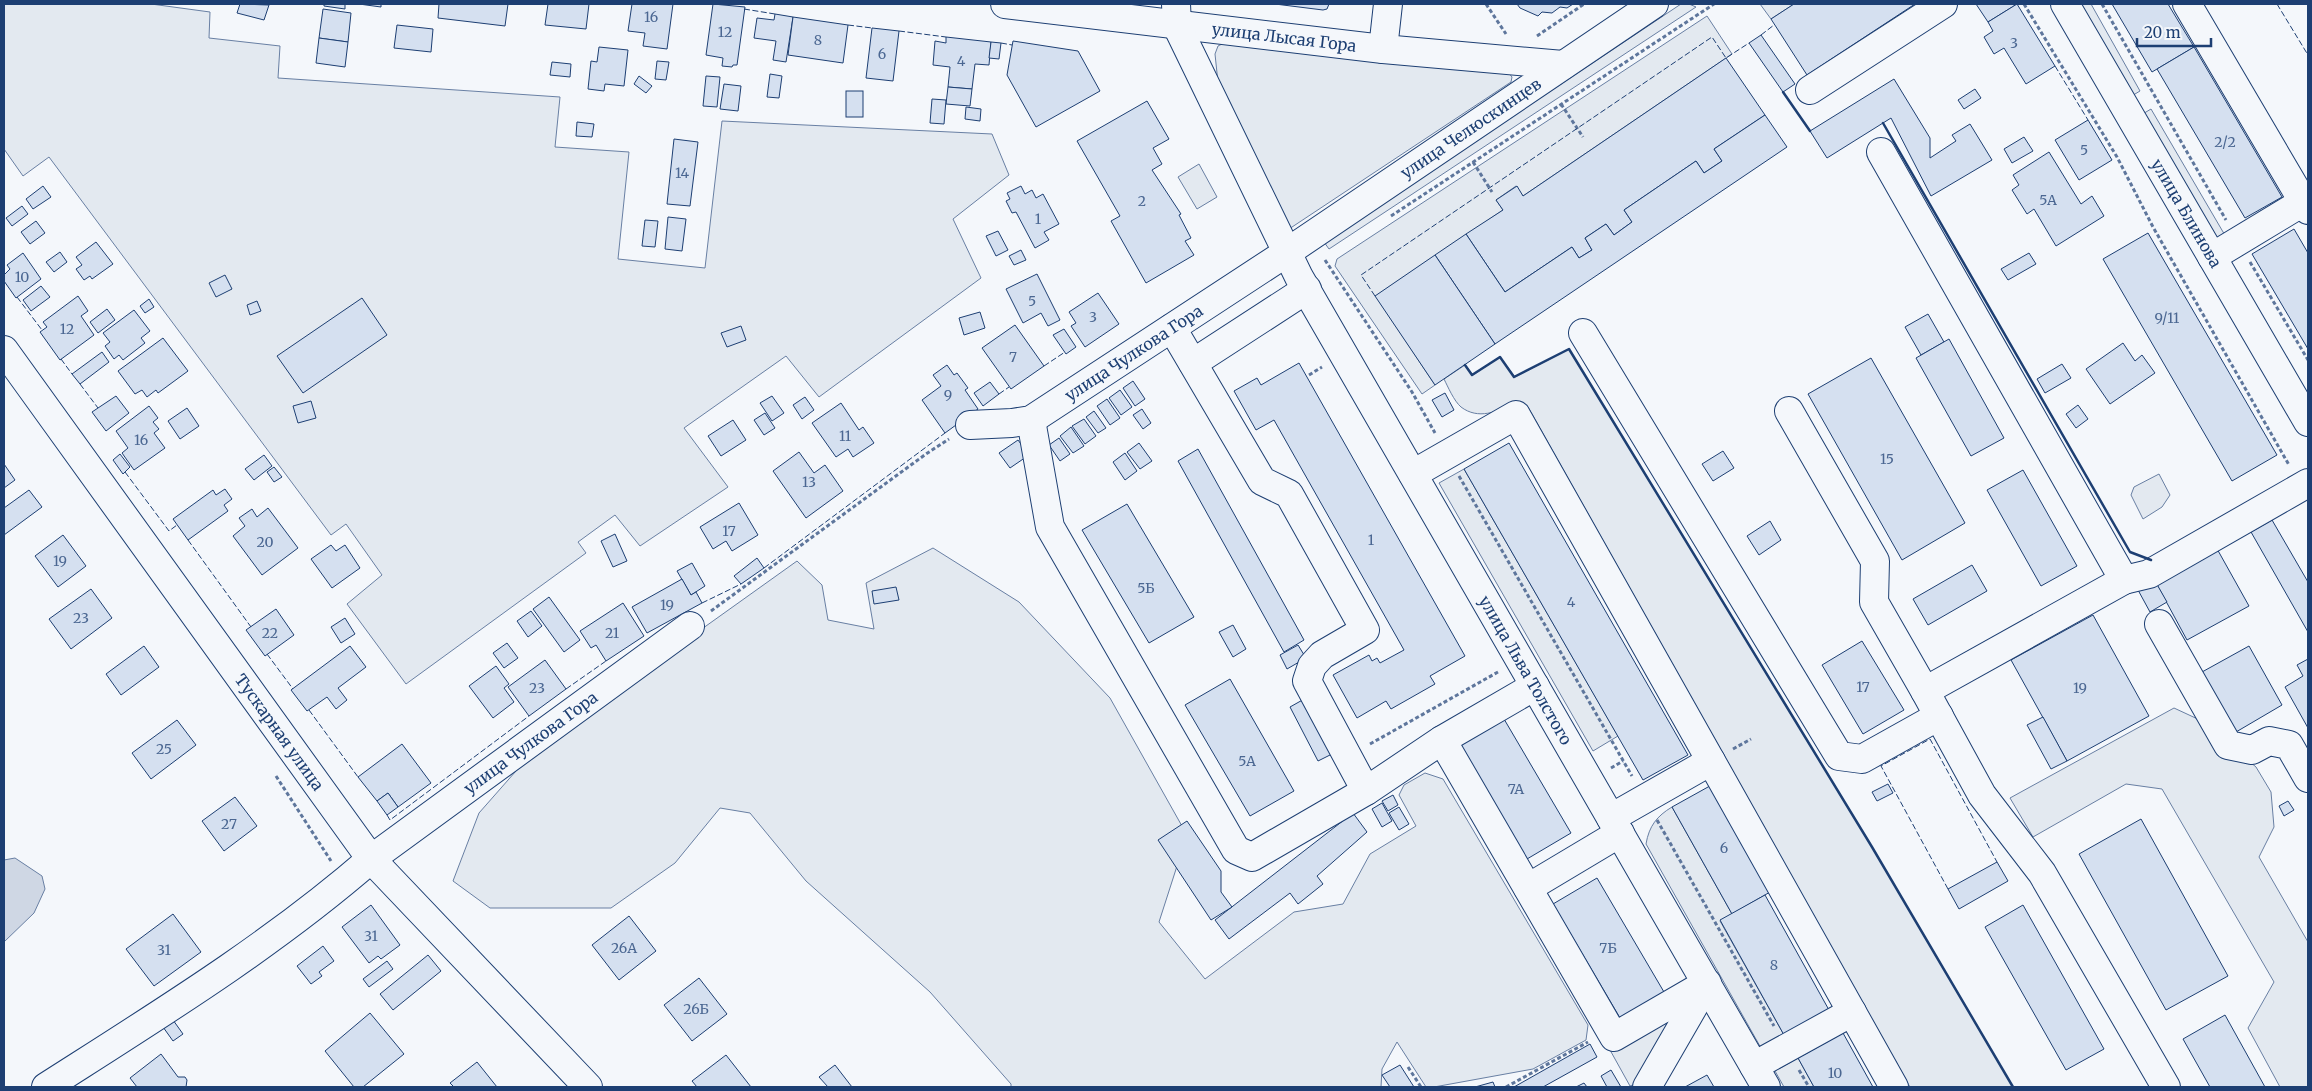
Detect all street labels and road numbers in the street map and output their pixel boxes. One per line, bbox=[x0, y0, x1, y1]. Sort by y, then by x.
street label: улица Лысая Гора bbox=[1211, 19, 1358, 56]
street label: улица Челюскинцев bbox=[1397, 73, 1545, 183]
street label: улица Блинова bbox=[2147, 155, 2226, 272]
street label: улица Чулкова Гора bbox=[1061, 300, 1207, 405]
street label: улица Льва Толстого bbox=[1475, 592, 1577, 748]
street label: Тускарная улица bbox=[231, 670, 328, 795]
street label: улица Чулкова Гора bbox=[460, 687, 602, 798]

